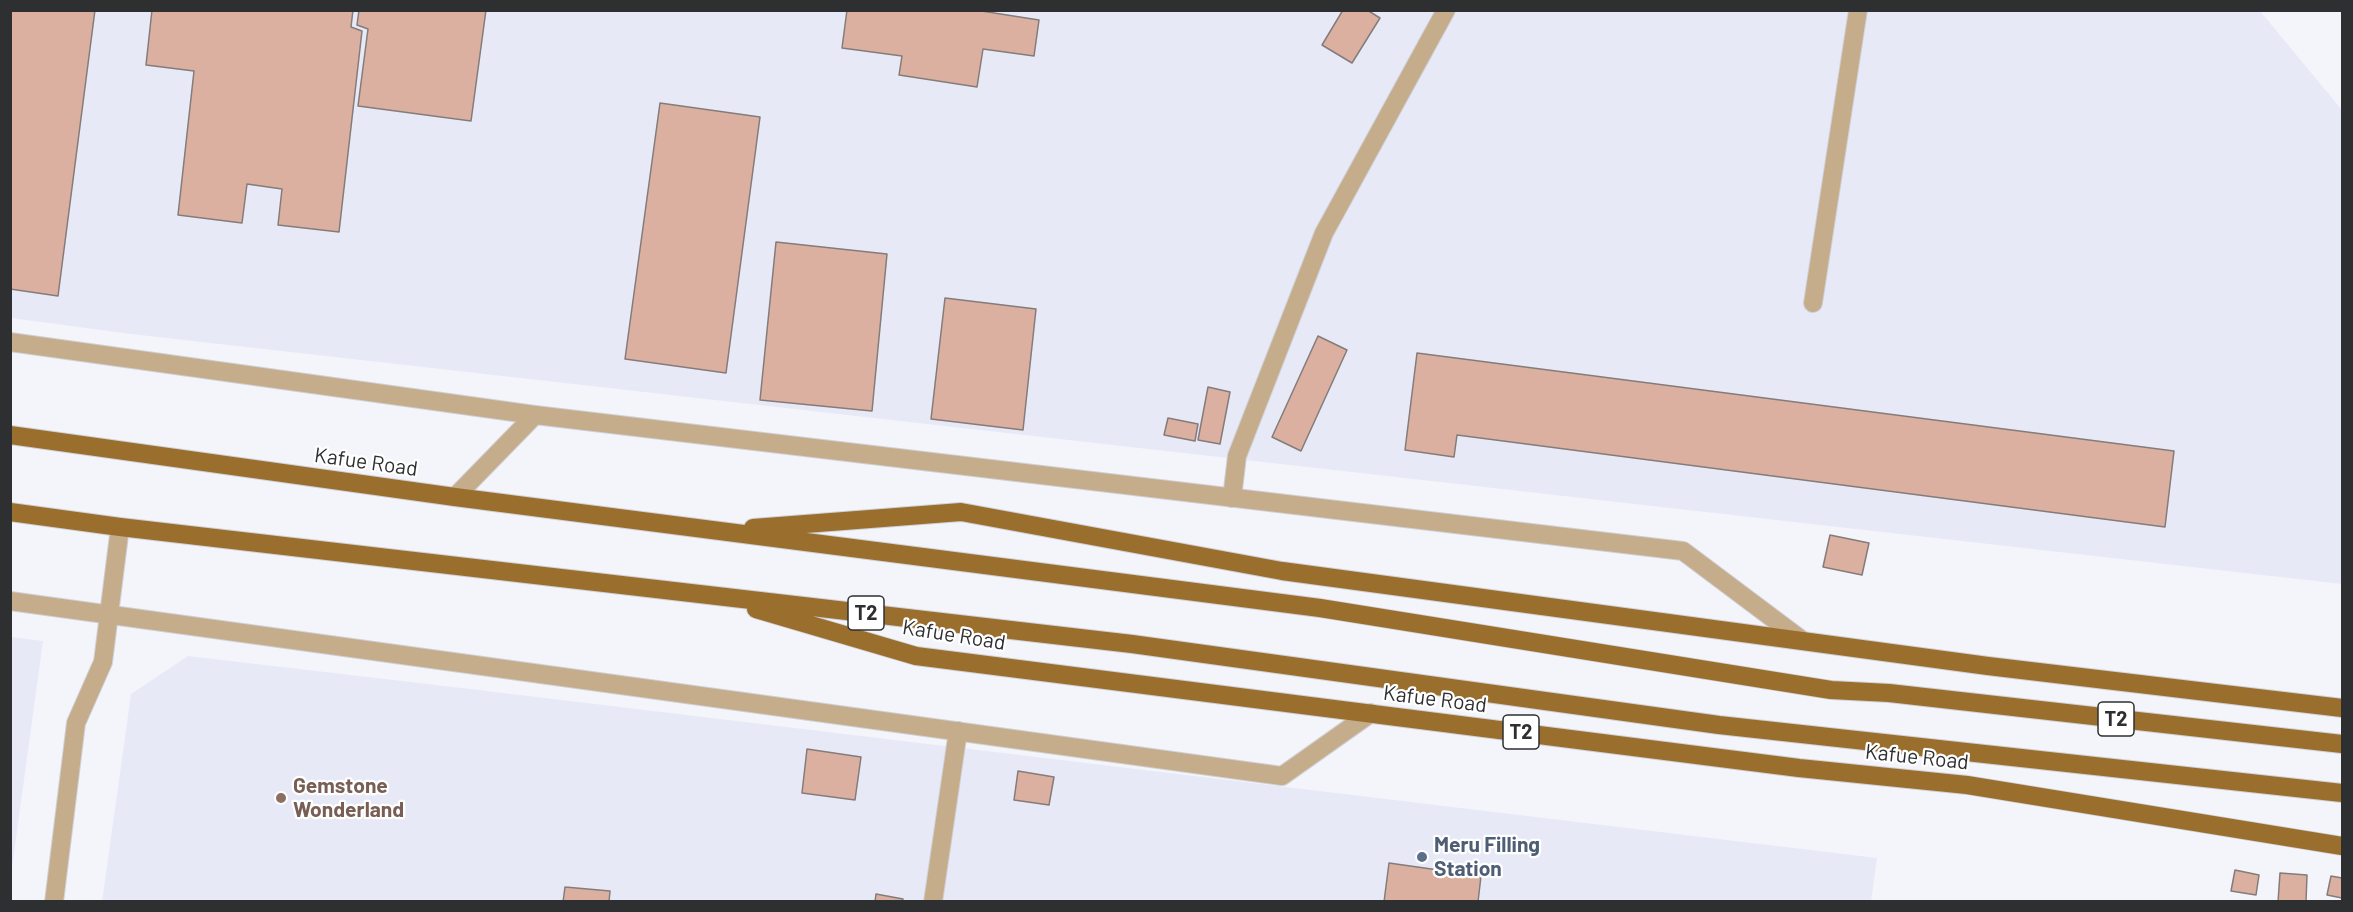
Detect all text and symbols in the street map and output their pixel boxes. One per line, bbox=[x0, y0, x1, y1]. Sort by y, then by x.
street label: Kafue Road bbox=[313, 442, 419, 482]
road number: T2 bbox=[848, 596, 884, 630]
street label: Kafue Road bbox=[901, 614, 1007, 656]
street label: Kafue Road bbox=[1382, 680, 1488, 718]
road number: T2 bbox=[2098, 702, 2134, 736]
road number: T2 bbox=[1503, 715, 1539, 749]
street label: Kafue Road bbox=[1864, 739, 1970, 775]
place label: Gemstone Wonderland bbox=[293, 773, 404, 823]
marker: Gemstone Wonderland bbox=[274, 791, 288, 805]
place label: Meru Filling Station bbox=[1434, 832, 1540, 882]
marker: Meru Filling Station bbox=[1415, 850, 1429, 864]

